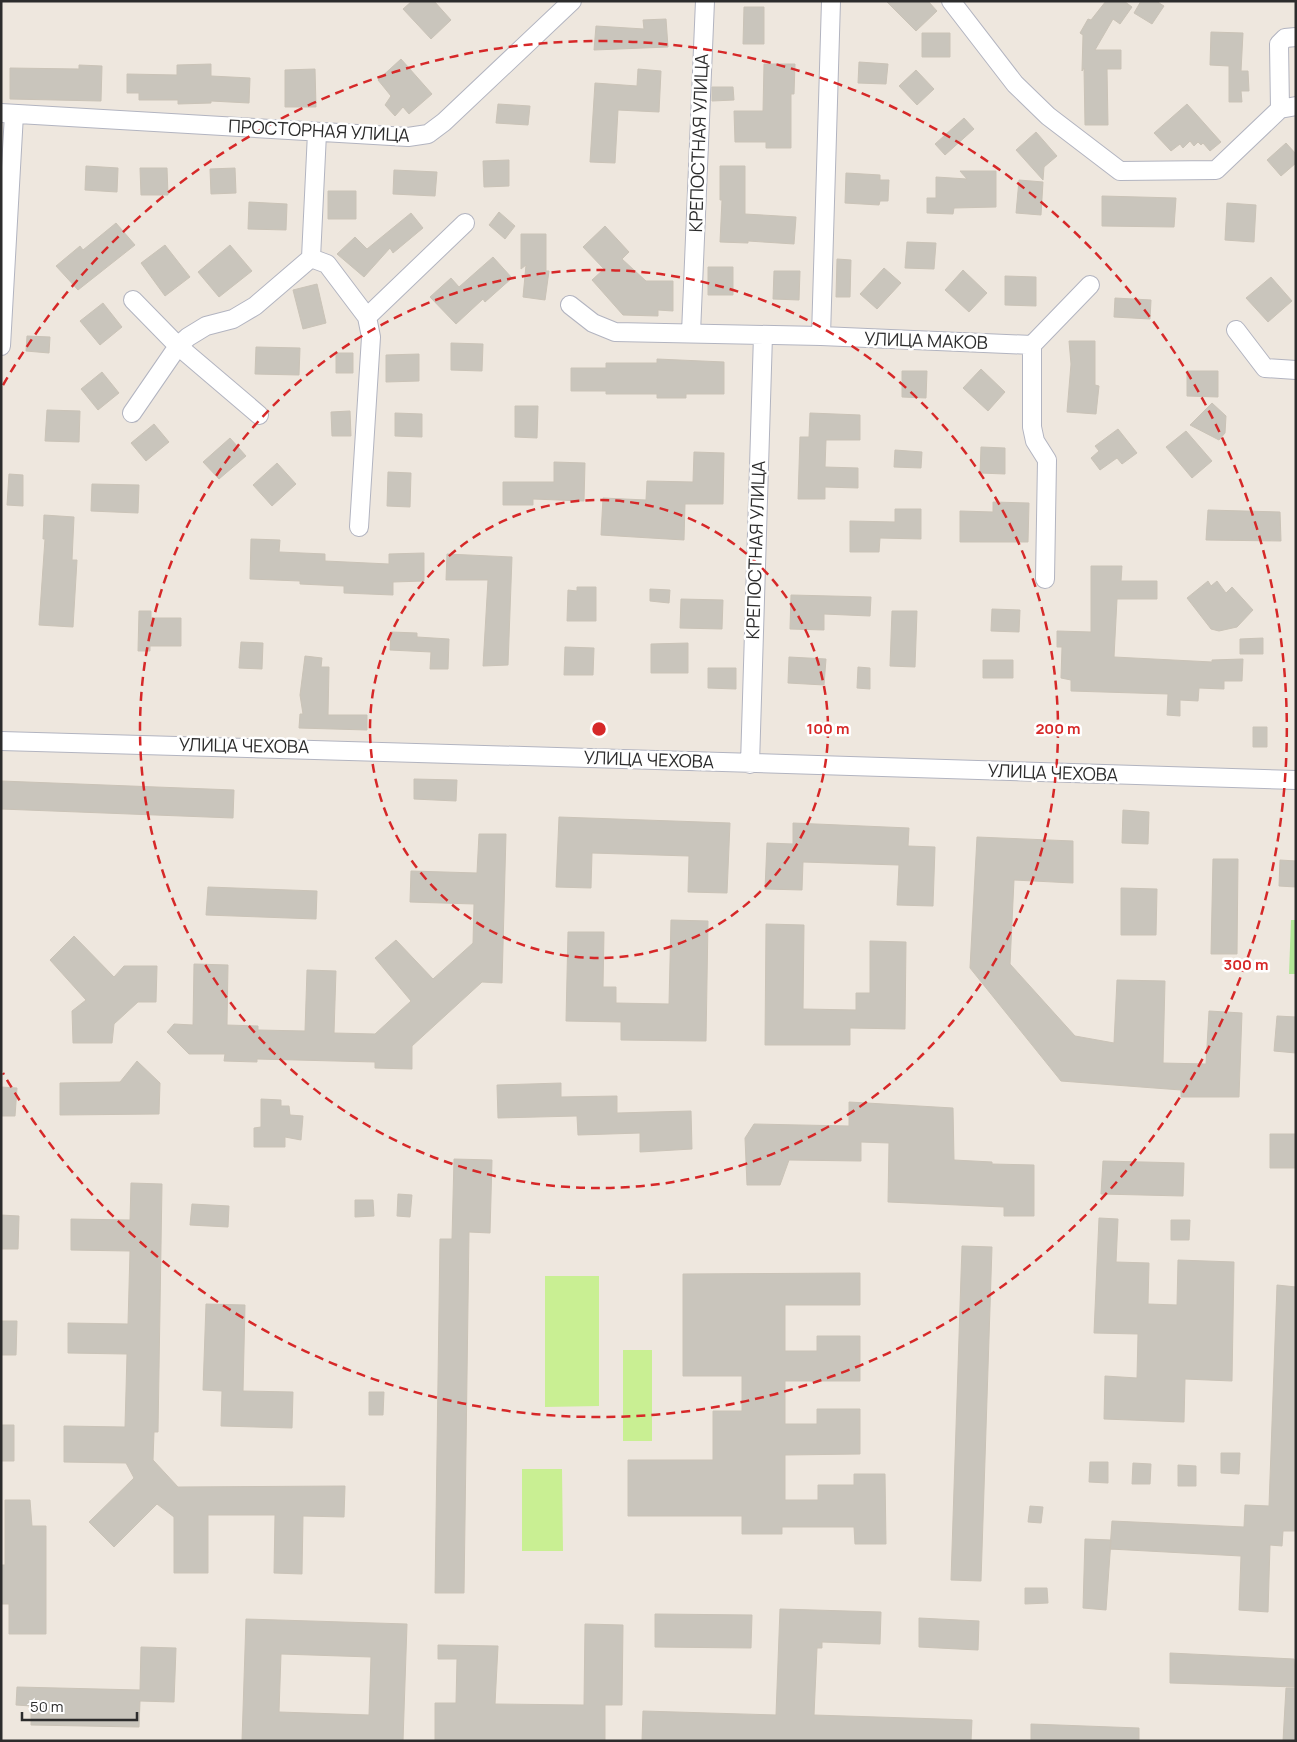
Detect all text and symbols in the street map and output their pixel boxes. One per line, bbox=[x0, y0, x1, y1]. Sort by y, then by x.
street label: КРЕПОСТНАЯ УЛИЦА bbox=[683, 53, 713, 233]
street label: ПРОСТОРНАЯ УЛИЦА bbox=[228, 113, 411, 147]
street label: УЛИЦА МАКОВ bbox=[864, 326, 988, 354]
street label: КРЕПОСТНАЯ УЛИЦА bbox=[740, 460, 770, 640]
text: 100 m bbox=[807, 718, 849, 739]
text: 200 m bbox=[1035, 718, 1081, 739]
centre of rings bbox=[590, 720, 608, 738]
street label: УЛИЦА ЧЕХОВА bbox=[179, 732, 310, 758]
street label: УЛИЦА ЧЕХОВА bbox=[583, 745, 715, 773]
street label: УЛИЦА ЧЕХОВА bbox=[987, 758, 1119, 786]
text: 300 m bbox=[1224, 954, 1268, 975]
scale bar bbox=[22, 1690, 138, 1722]
text: 50 m bbox=[30, 1696, 64, 1717]

